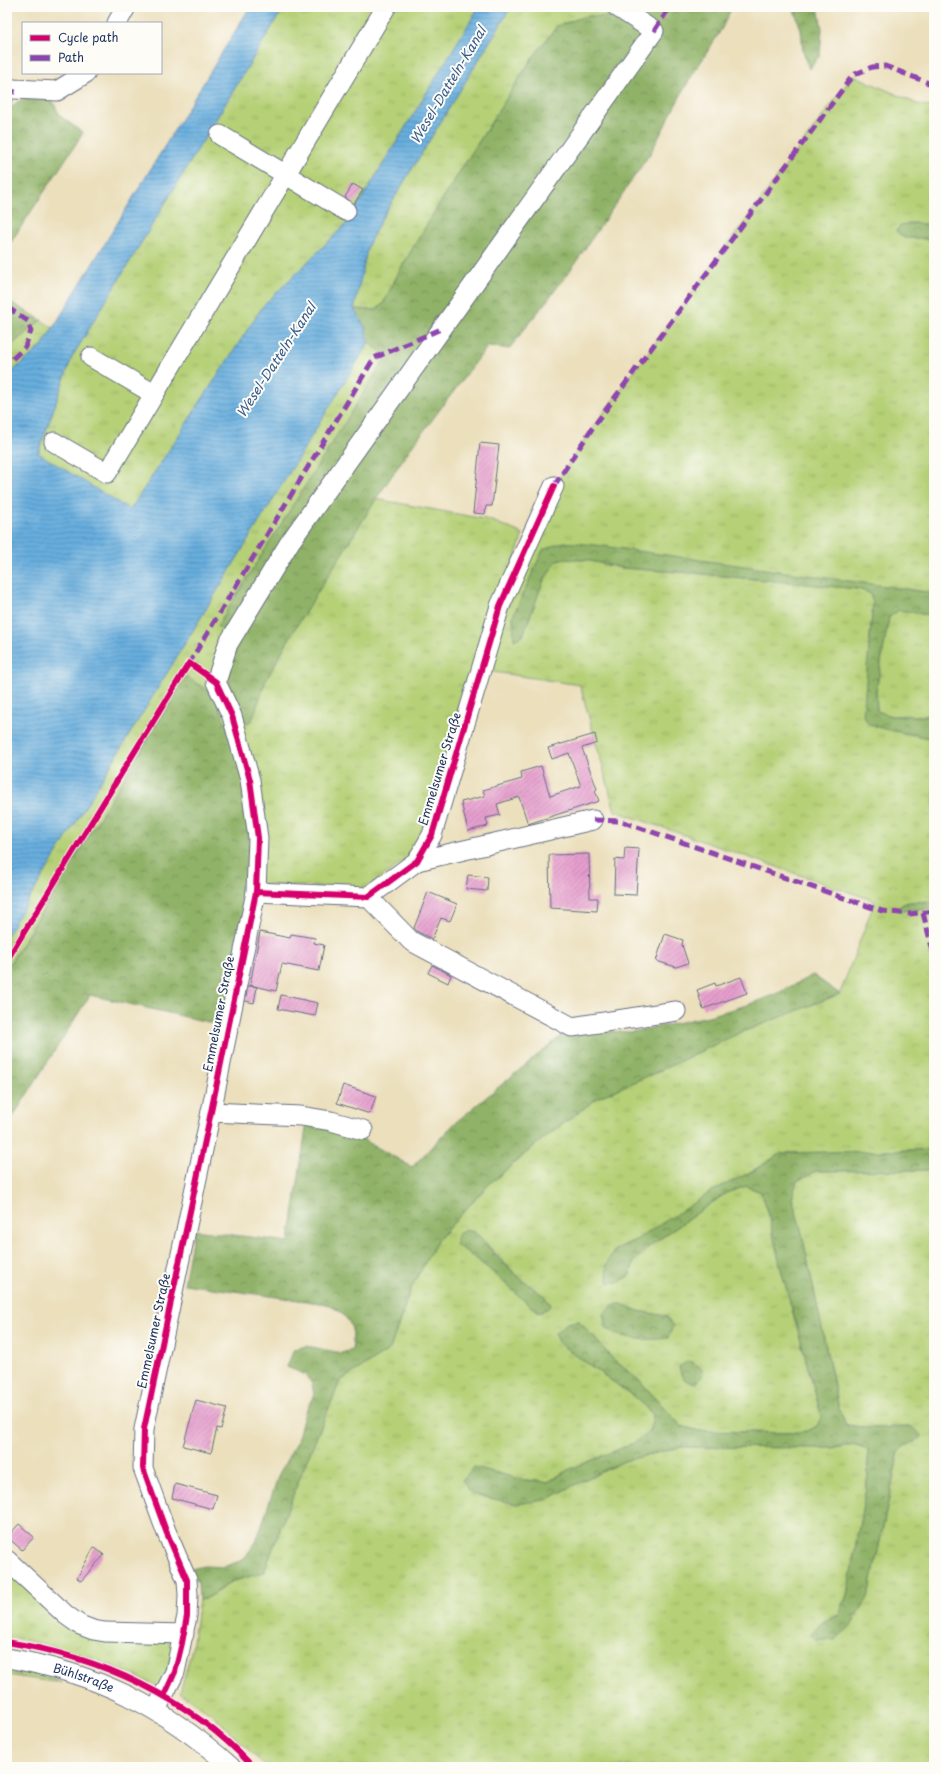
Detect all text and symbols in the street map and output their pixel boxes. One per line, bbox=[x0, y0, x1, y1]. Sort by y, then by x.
water label: Wesel-Datteln-Kanal bbox=[405, 21, 491, 147]
legend bbox=[22, 22, 162, 74]
text: Cycle path bbox=[58, 28, 119, 46]
text: Path bbox=[58, 48, 84, 66]
water label: Wesel-Datteln-Kanal bbox=[231, 297, 321, 421]
street label: Emmelsumer Straße bbox=[413, 710, 465, 828]
street label: Emmelsumer Straße bbox=[198, 954, 238, 1073]
street label: Emmelsumer Straße bbox=[132, 1271, 174, 1390]
street label: Bühlstraße bbox=[51, 1658, 117, 1696]

